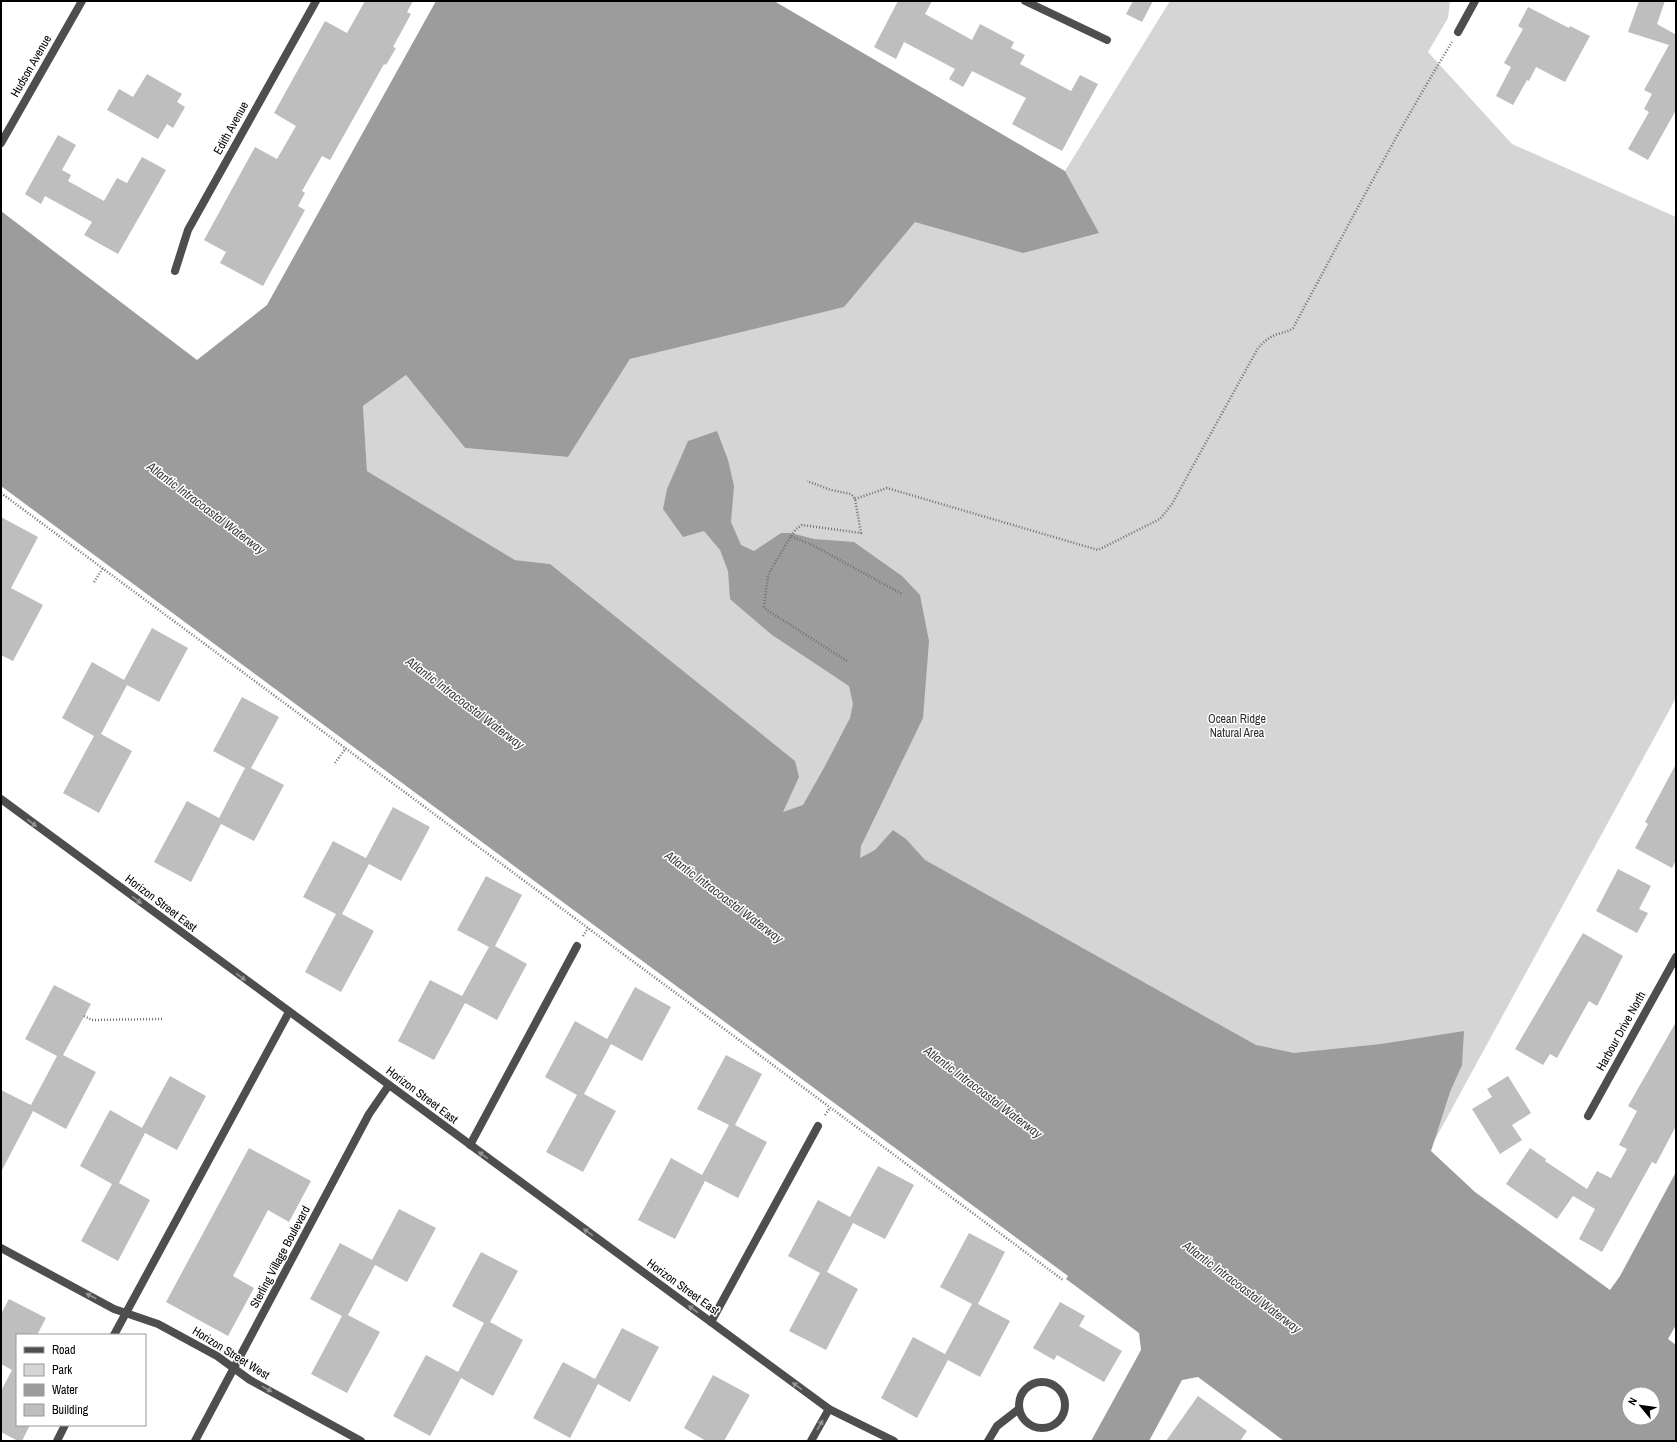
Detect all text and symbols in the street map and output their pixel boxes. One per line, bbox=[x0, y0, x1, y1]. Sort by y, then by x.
street label: Hudson Avenue bbox=[7, 32, 55, 100]
street label: Edith Avenue bbox=[210, 99, 252, 157]
water label: Atlantic Intracoastal Waterway bbox=[143, 457, 269, 558]
water label: Atlantic Intracoastal Waterway bbox=[402, 652, 528, 753]
park label: Ocean Ridge Natural Area bbox=[1208, 711, 1266, 741]
one-way arrow bbox=[27, 818, 38, 827]
water label: Atlantic Intracoastal Waterway bbox=[661, 846, 787, 947]
street label: Horizon Street East bbox=[122, 871, 200, 935]
one-way arrow bbox=[131, 896, 142, 904]
one-way arrow bbox=[236, 973, 246, 981]
street label: Harbour Drive North bbox=[1593, 988, 1649, 1074]
water label: Atlantic Intracoastal Waterway bbox=[920, 1041, 1046, 1142]
street label: Horizon Street East bbox=[383, 1063, 461, 1127]
one-way arrow bbox=[478, 1151, 488, 1159]
street label: Sterling Village Boulevard bbox=[246, 1203, 314, 1311]
one-way arrow bbox=[582, 1228, 593, 1236]
water label: Atlantic Intracoastal Waterway bbox=[1179, 1236, 1305, 1337]
street label: Horizon Street East bbox=[644, 1255, 723, 1319]
one-way arrow bbox=[85, 1293, 96, 1299]
one-way arrow bbox=[687, 1305, 698, 1313]
street label: Horizon Street West bbox=[189, 1323, 273, 1383]
legend bbox=[16, 1334, 146, 1426]
text: Road bbox=[52, 1342, 76, 1358]
text: Park bbox=[52, 1362, 72, 1378]
text: Water bbox=[52, 1382, 79, 1398]
one-way arrow bbox=[792, 1382, 803, 1390]
one-way arrow bbox=[261, 1386, 273, 1393]
north arrow bbox=[1621, 1386, 1661, 1426]
text: N bbox=[1625, 1395, 1640, 1407]
text: Building bbox=[52, 1402, 89, 1418]
one-way arrow bbox=[816, 1419, 823, 1431]

